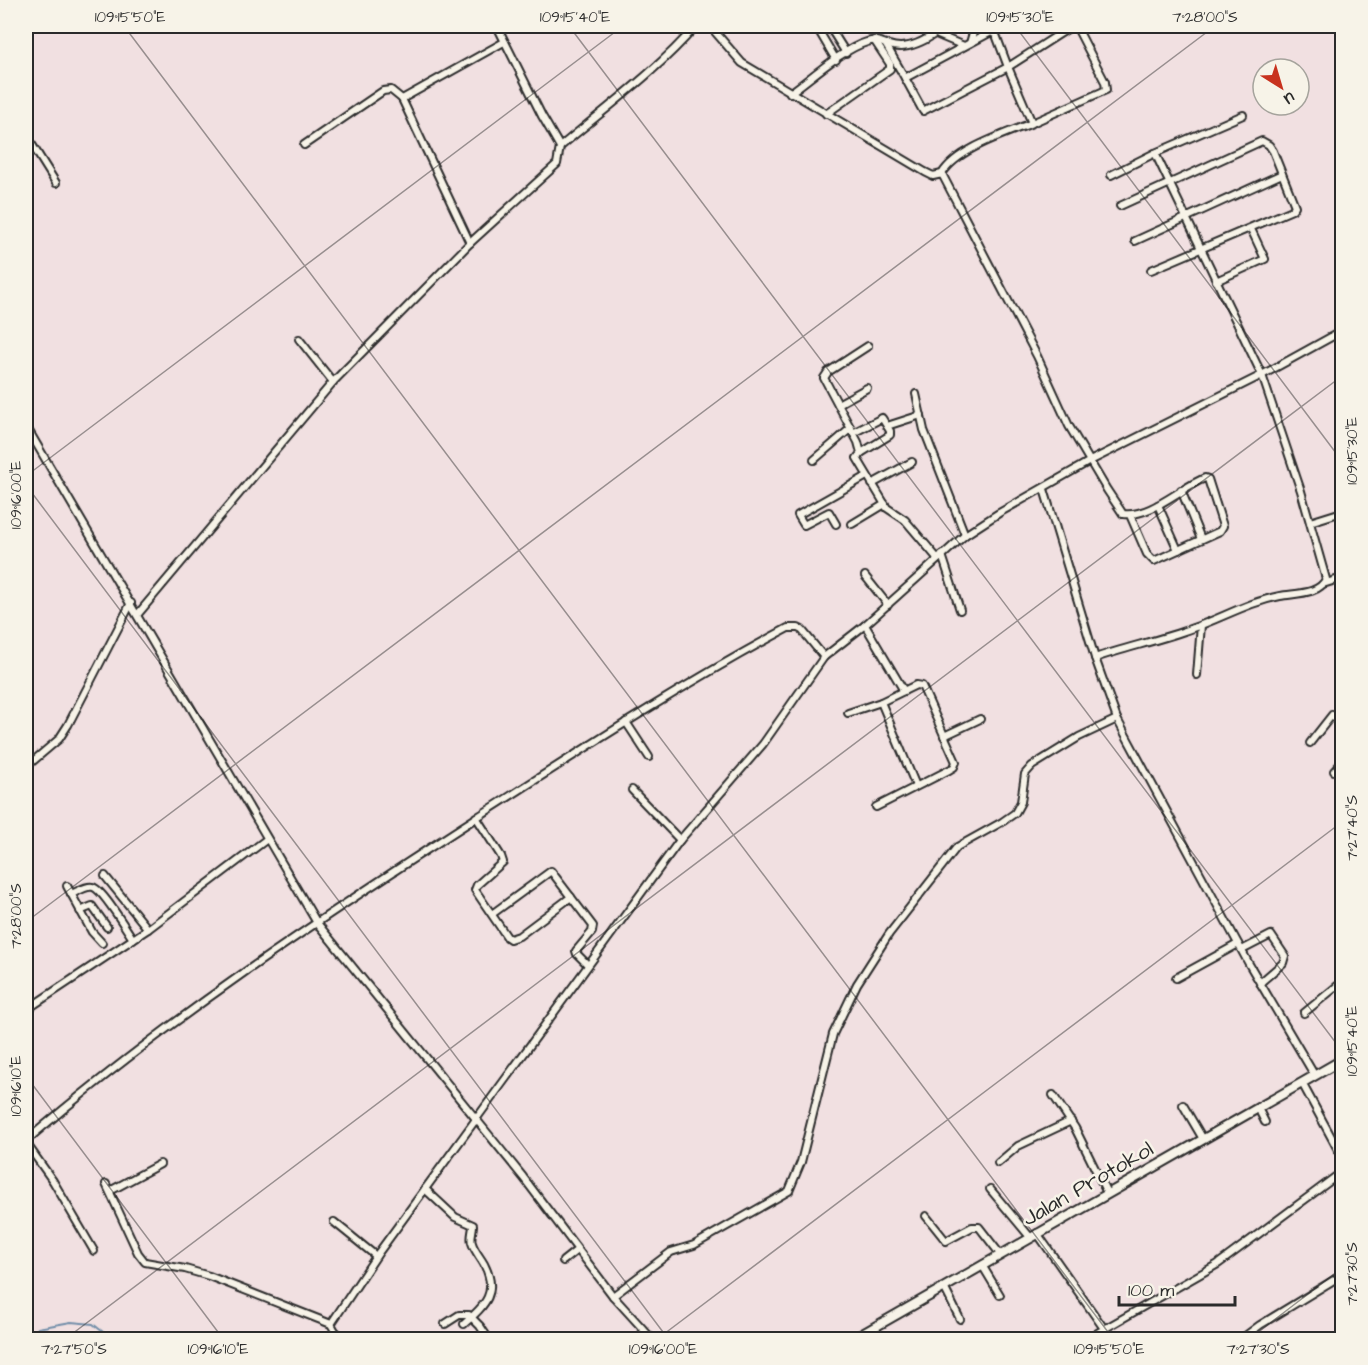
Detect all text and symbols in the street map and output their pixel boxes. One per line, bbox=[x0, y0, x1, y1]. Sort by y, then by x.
text: 109°15'50"E bbox=[95, 7, 165, 28]
text: 109°15'40"E bbox=[540, 7, 610, 28]
text: 109°15'30"E bbox=[986, 7, 1054, 28]
text: 7°28'00"S bbox=[1172, 7, 1238, 28]
north arrow bbox=[1251, 57, 1311, 117]
text: U bbox=[1279, 87, 1300, 110]
text: 109°15'30"E bbox=[1342, 417, 1363, 485]
text: 109°16'00"E bbox=[6, 461, 27, 529]
text: 7°27'40"S bbox=[1342, 795, 1363, 861]
text: 7°28'00"S bbox=[6, 883, 27, 949]
text: 109°15'40"E bbox=[1342, 1006, 1363, 1076]
text: 109°16'10"E bbox=[6, 1055, 27, 1116]
street label: Jalan Protokol bbox=[1017, 1134, 1159, 1234]
text: 7°27'30"S bbox=[1342, 1242, 1363, 1306]
scale bar bbox=[1119, 1269, 1234, 1307]
text: 100 m bbox=[1128, 1278, 1174, 1303]
text: 7°27'50"S bbox=[41, 1339, 107, 1360]
text: 109°16'10"E bbox=[188, 1339, 249, 1360]
text: 109°16'00"E bbox=[629, 1339, 697, 1360]
text: 109°15'50"E bbox=[1074, 1339, 1144, 1360]
text: 7°27'30"S bbox=[1226, 1339, 1290, 1360]

